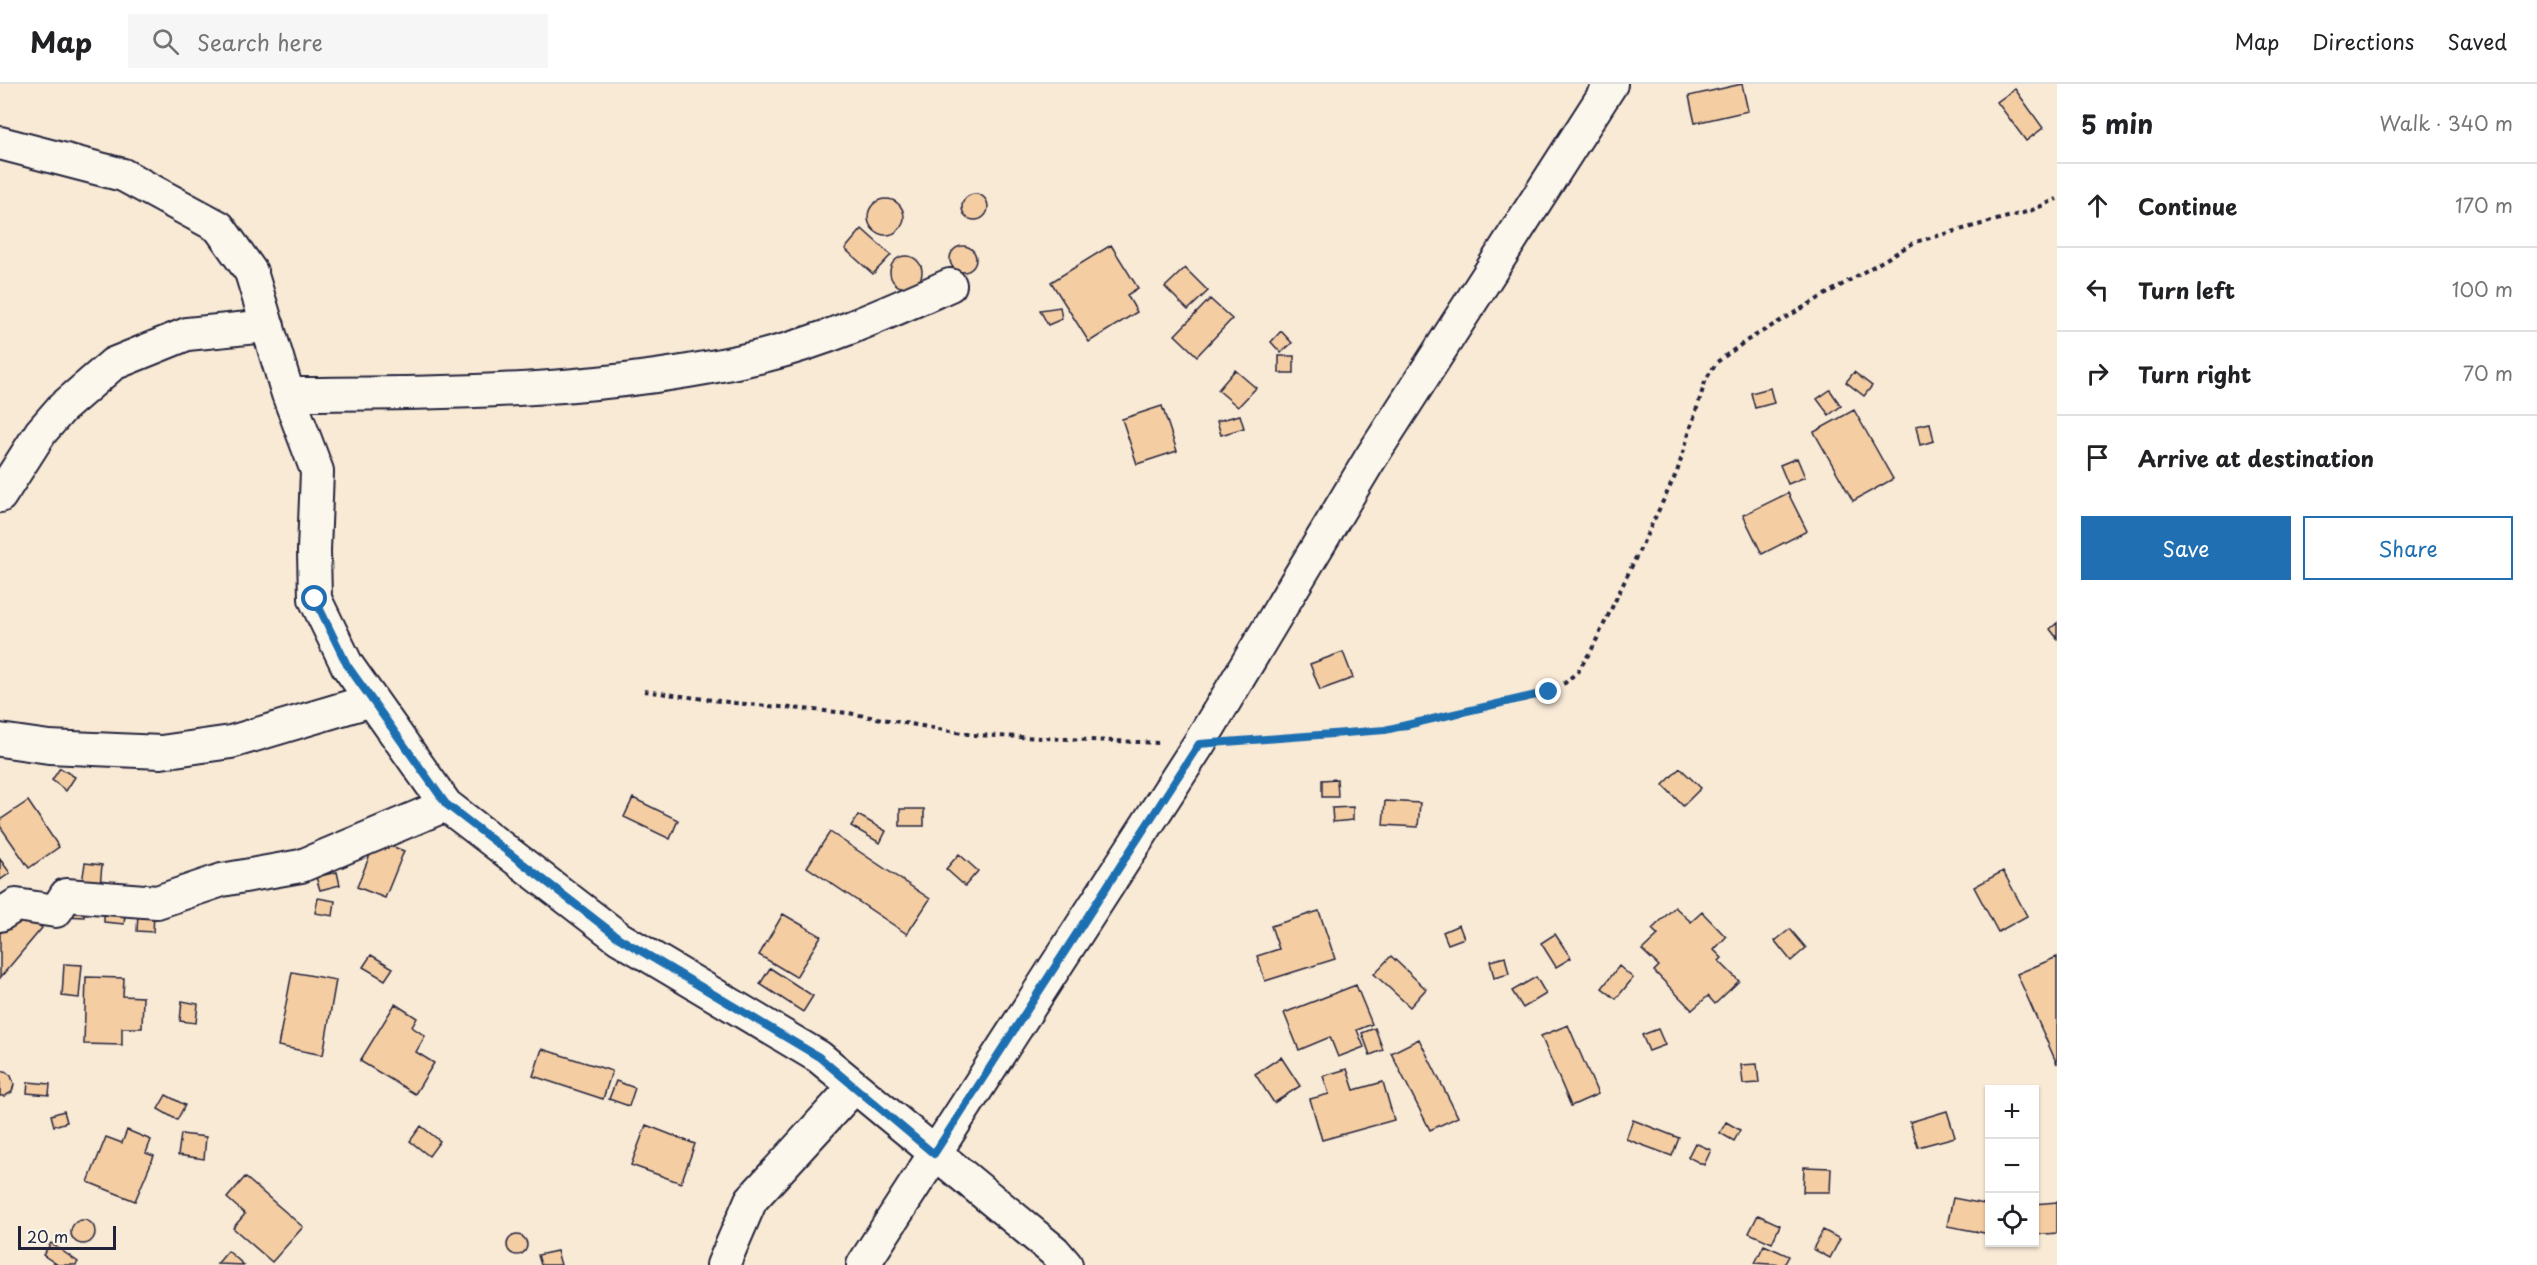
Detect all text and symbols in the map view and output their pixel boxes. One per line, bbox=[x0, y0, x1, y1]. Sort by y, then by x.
search box bbox=[128, 14, 548, 68]
text: Map bbox=[30, 20, 92, 63]
icon: search bbox=[149, 25, 182, 58]
text: Search here bbox=[197, 25, 323, 58]
text: Map bbox=[2234, 25, 2279, 57]
text: Directions bbox=[2312, 25, 2414, 57]
text: Saved bbox=[2447, 25, 2507, 57]
text: 5 min bbox=[2081, 104, 2153, 143]
text: Walk · 340 m bbox=[2380, 108, 2513, 138]
icon: ahead bbox=[2081, 189, 2114, 222]
text: Continue bbox=[2138, 189, 2237, 222]
text: 170 m bbox=[2455, 190, 2513, 220]
icon: left bbox=[2081, 273, 2114, 306]
text: Turn left bbox=[2138, 273, 2235, 306]
text: 100 m bbox=[2452, 274, 2513, 304]
icon: right bbox=[2081, 357, 2114, 390]
text: Turn right bbox=[2138, 357, 2251, 390]
text: 70 m bbox=[2463, 358, 2513, 388]
icon: arrive bbox=[2081, 441, 2114, 474]
text: Arrive at destination bbox=[2138, 441, 2374, 474]
button: Save bbox=[2081, 516, 2291, 580]
button: Share bbox=[2303, 516, 2513, 580]
route start bbox=[301, 585, 327, 611]
route end bbox=[1535, 678, 1561, 704]
map controls bbox=[1985, 1085, 2039, 1247]
button: + bbox=[1985, 1085, 2039, 1139]
button: − bbox=[1985, 1139, 2039, 1193]
button: locate bbox=[1985, 1193, 2039, 1247]
scale bar bbox=[18, 1223, 116, 1250]
text: 20 m bbox=[27, 1224, 68, 1248]

